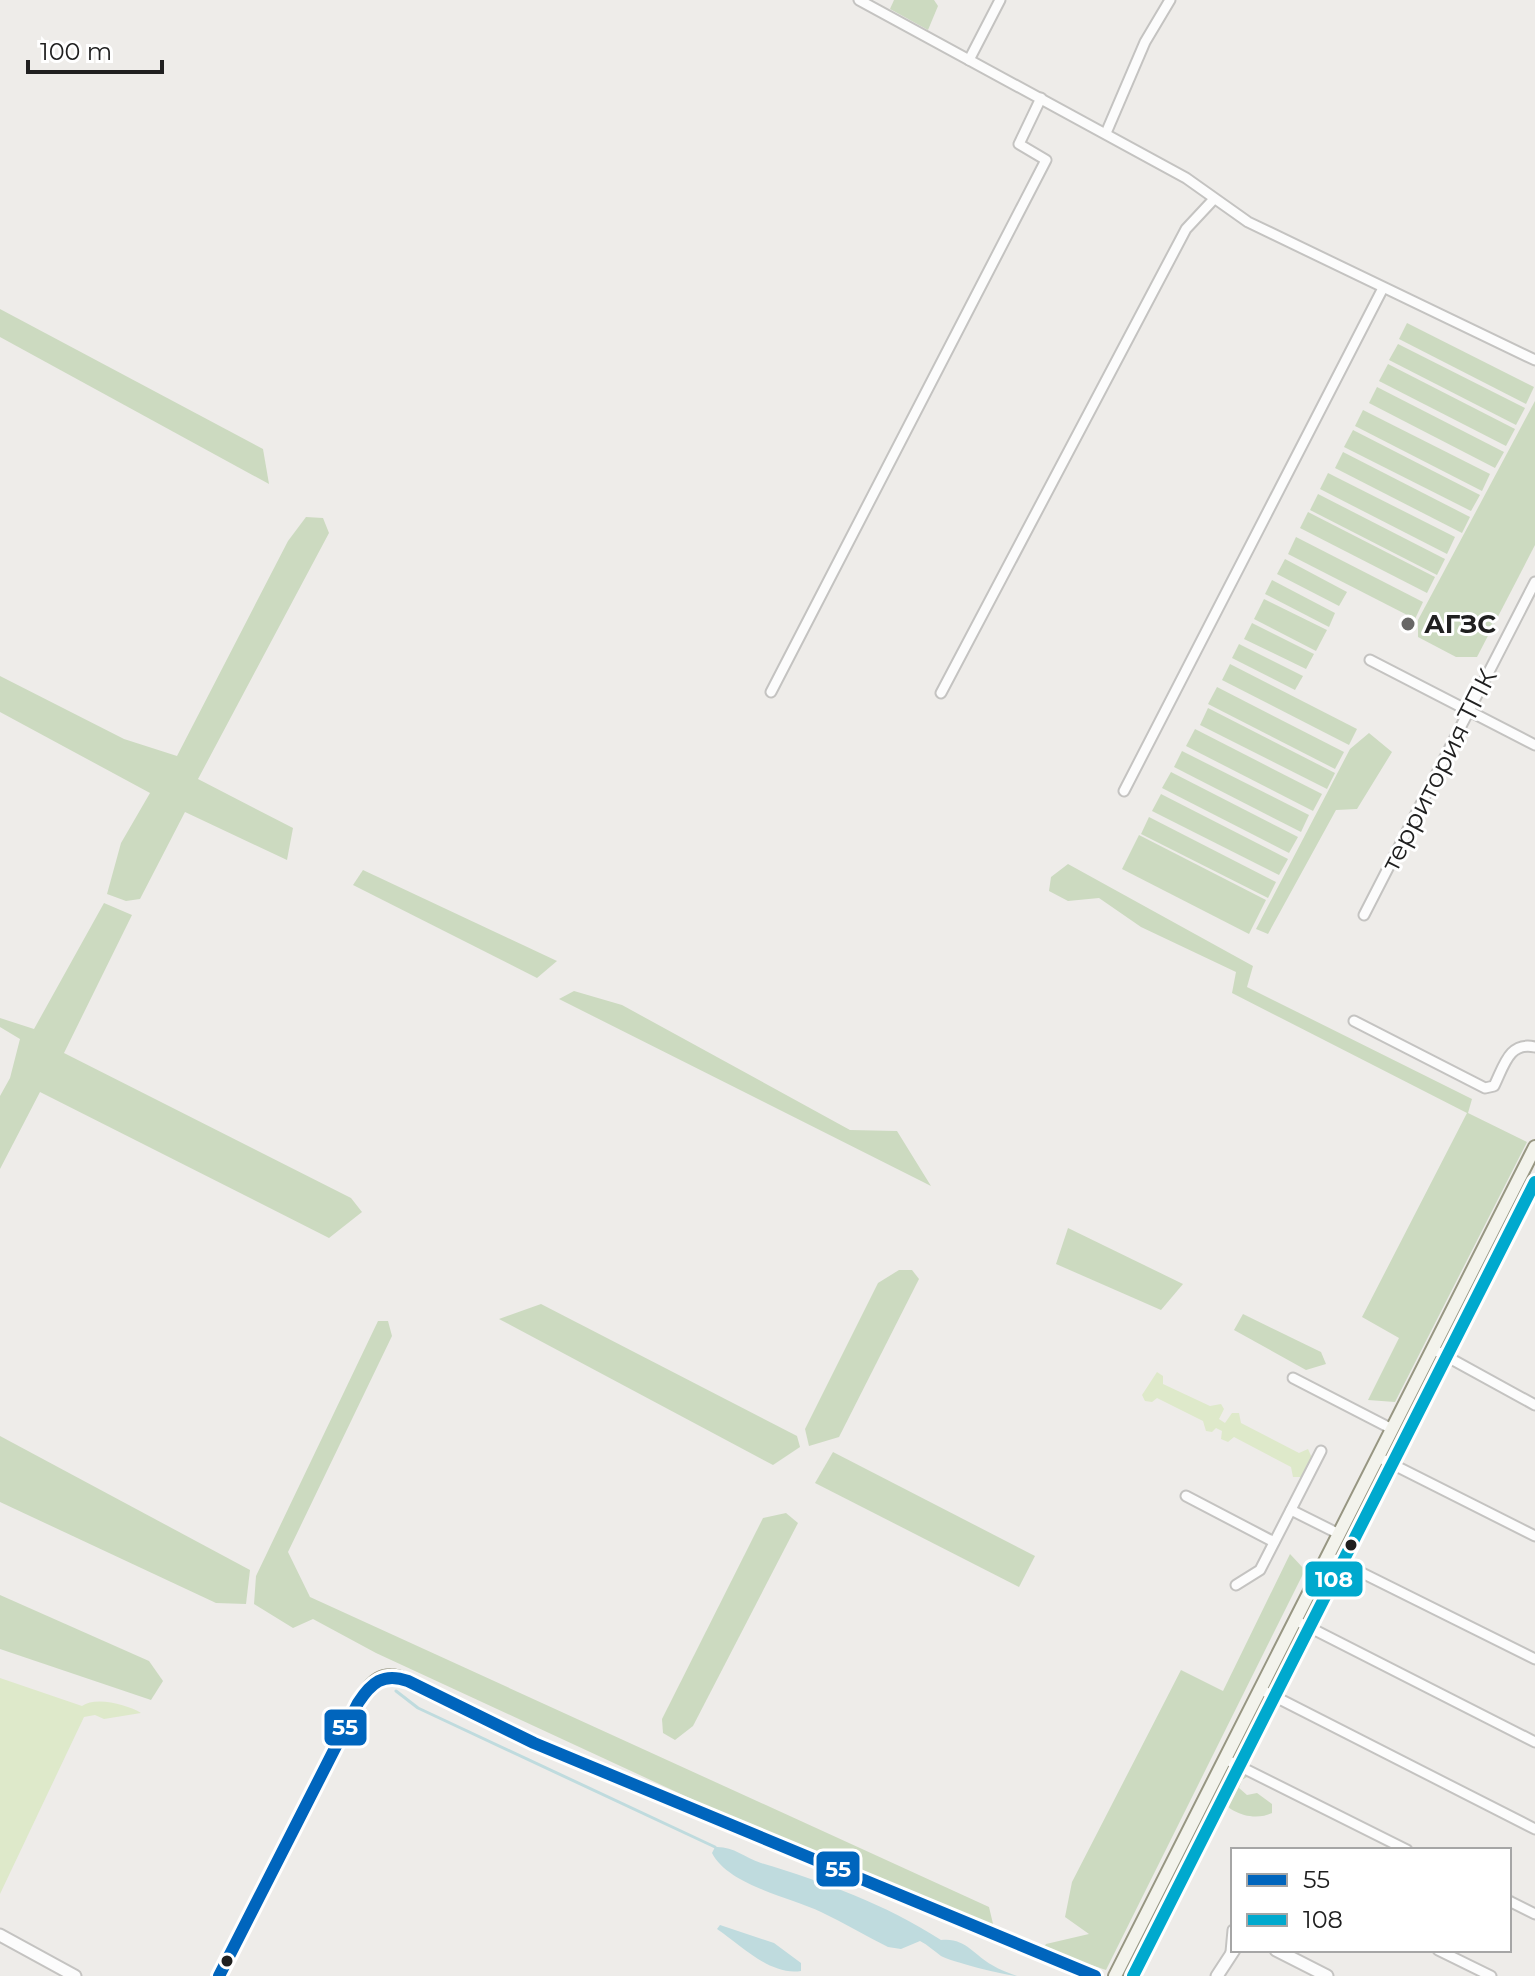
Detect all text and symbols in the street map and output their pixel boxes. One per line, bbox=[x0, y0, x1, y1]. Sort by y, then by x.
scale bar bbox=[28, 24, 162, 74]
text: 100 m bbox=[40, 37, 112, 66]
place label: АГЗС bbox=[1424, 608, 1496, 640]
marker: АГЗС bbox=[1399, 615, 1417, 633]
street label: территория ТПК bbox=[1374, 663, 1504, 877]
unlabelled marker bbox=[1343, 1537, 1359, 1553]
line badge: 108 bbox=[1304, 1560, 1364, 1598]
text: 108 bbox=[1315, 1566, 1353, 1593]
line badge: 55 bbox=[323, 1708, 368, 1747]
text: 55 bbox=[332, 1714, 358, 1741]
legend bbox=[1231, 1848, 1511, 1952]
line badge: 55 bbox=[815, 1850, 861, 1888]
text: 55 bbox=[825, 1856, 851, 1883]
text: 55 bbox=[1303, 1865, 1330, 1894]
text: 108 bbox=[1303, 1905, 1343, 1934]
unlabelled marker bbox=[219, 1953, 235, 1969]

